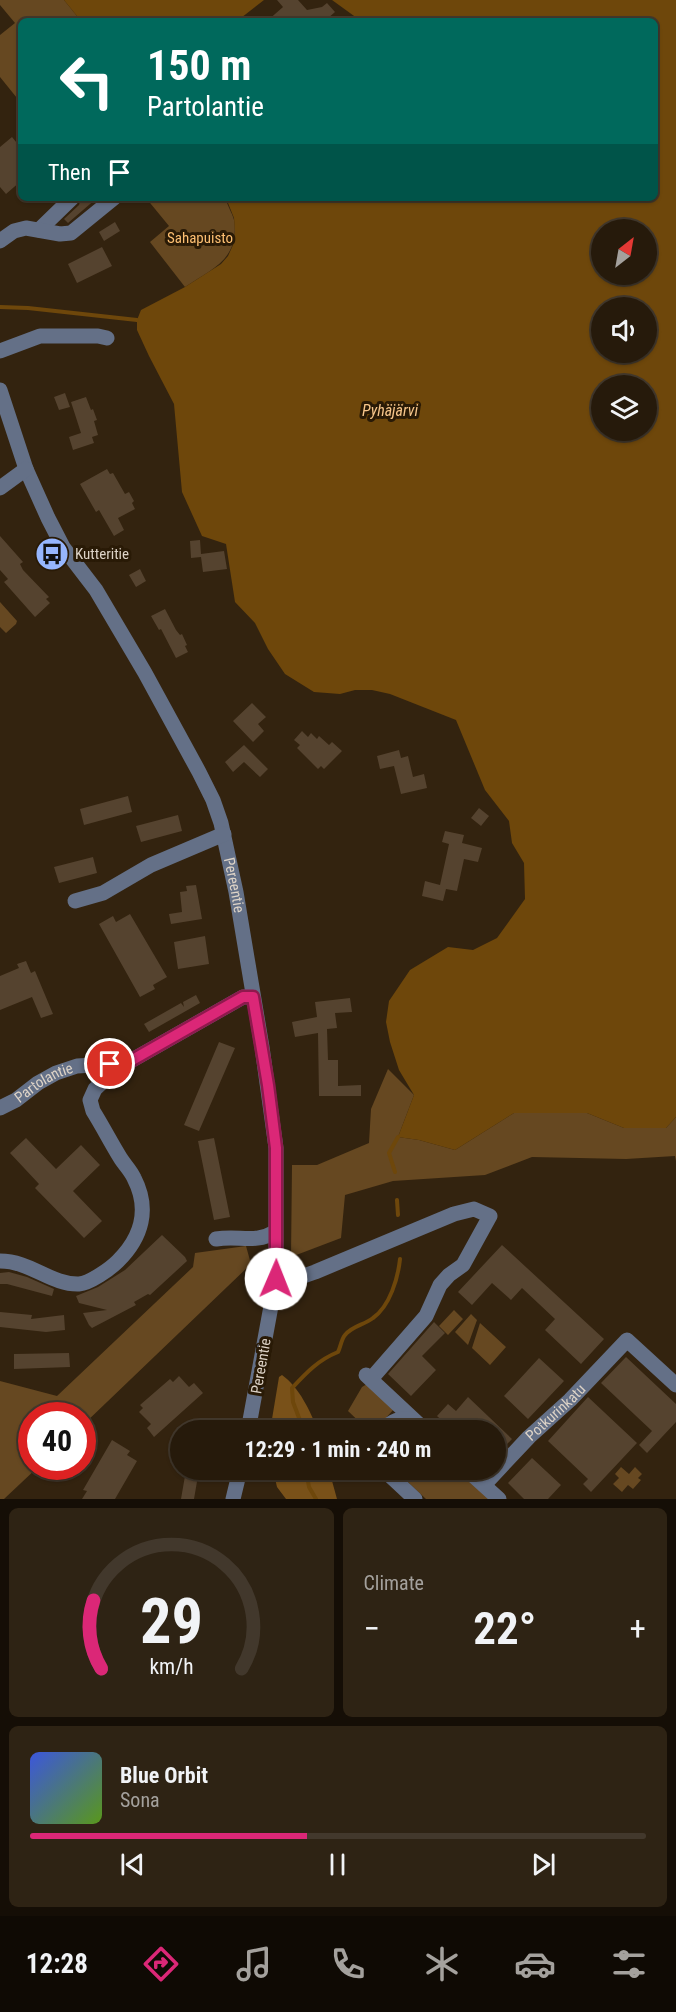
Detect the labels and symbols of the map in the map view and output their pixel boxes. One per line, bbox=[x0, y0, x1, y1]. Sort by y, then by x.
north arrow bbox=[591, 219, 657, 285]
park label: Sahapuisto bbox=[167, 229, 233, 247]
water label: Pyhäjärvi bbox=[362, 401, 418, 420]
bus stop icon: Kutteritie bbox=[34, 536, 70, 572]
place label: Kutteritie bbox=[75, 545, 129, 563]
street label: Pereentie bbox=[220, 856, 248, 914]
pin bbox=[84, 1038, 135, 1089]
street label: Partolantie bbox=[11, 1059, 75, 1107]
position arrow bbox=[244, 1247, 308, 1311]
street label: Pereentie bbox=[247, 1337, 275, 1395]
street label: Potkurinkatu bbox=[522, 1380, 589, 1445]
speed limit sign: 40 bbox=[18, 1402, 96, 1480]

